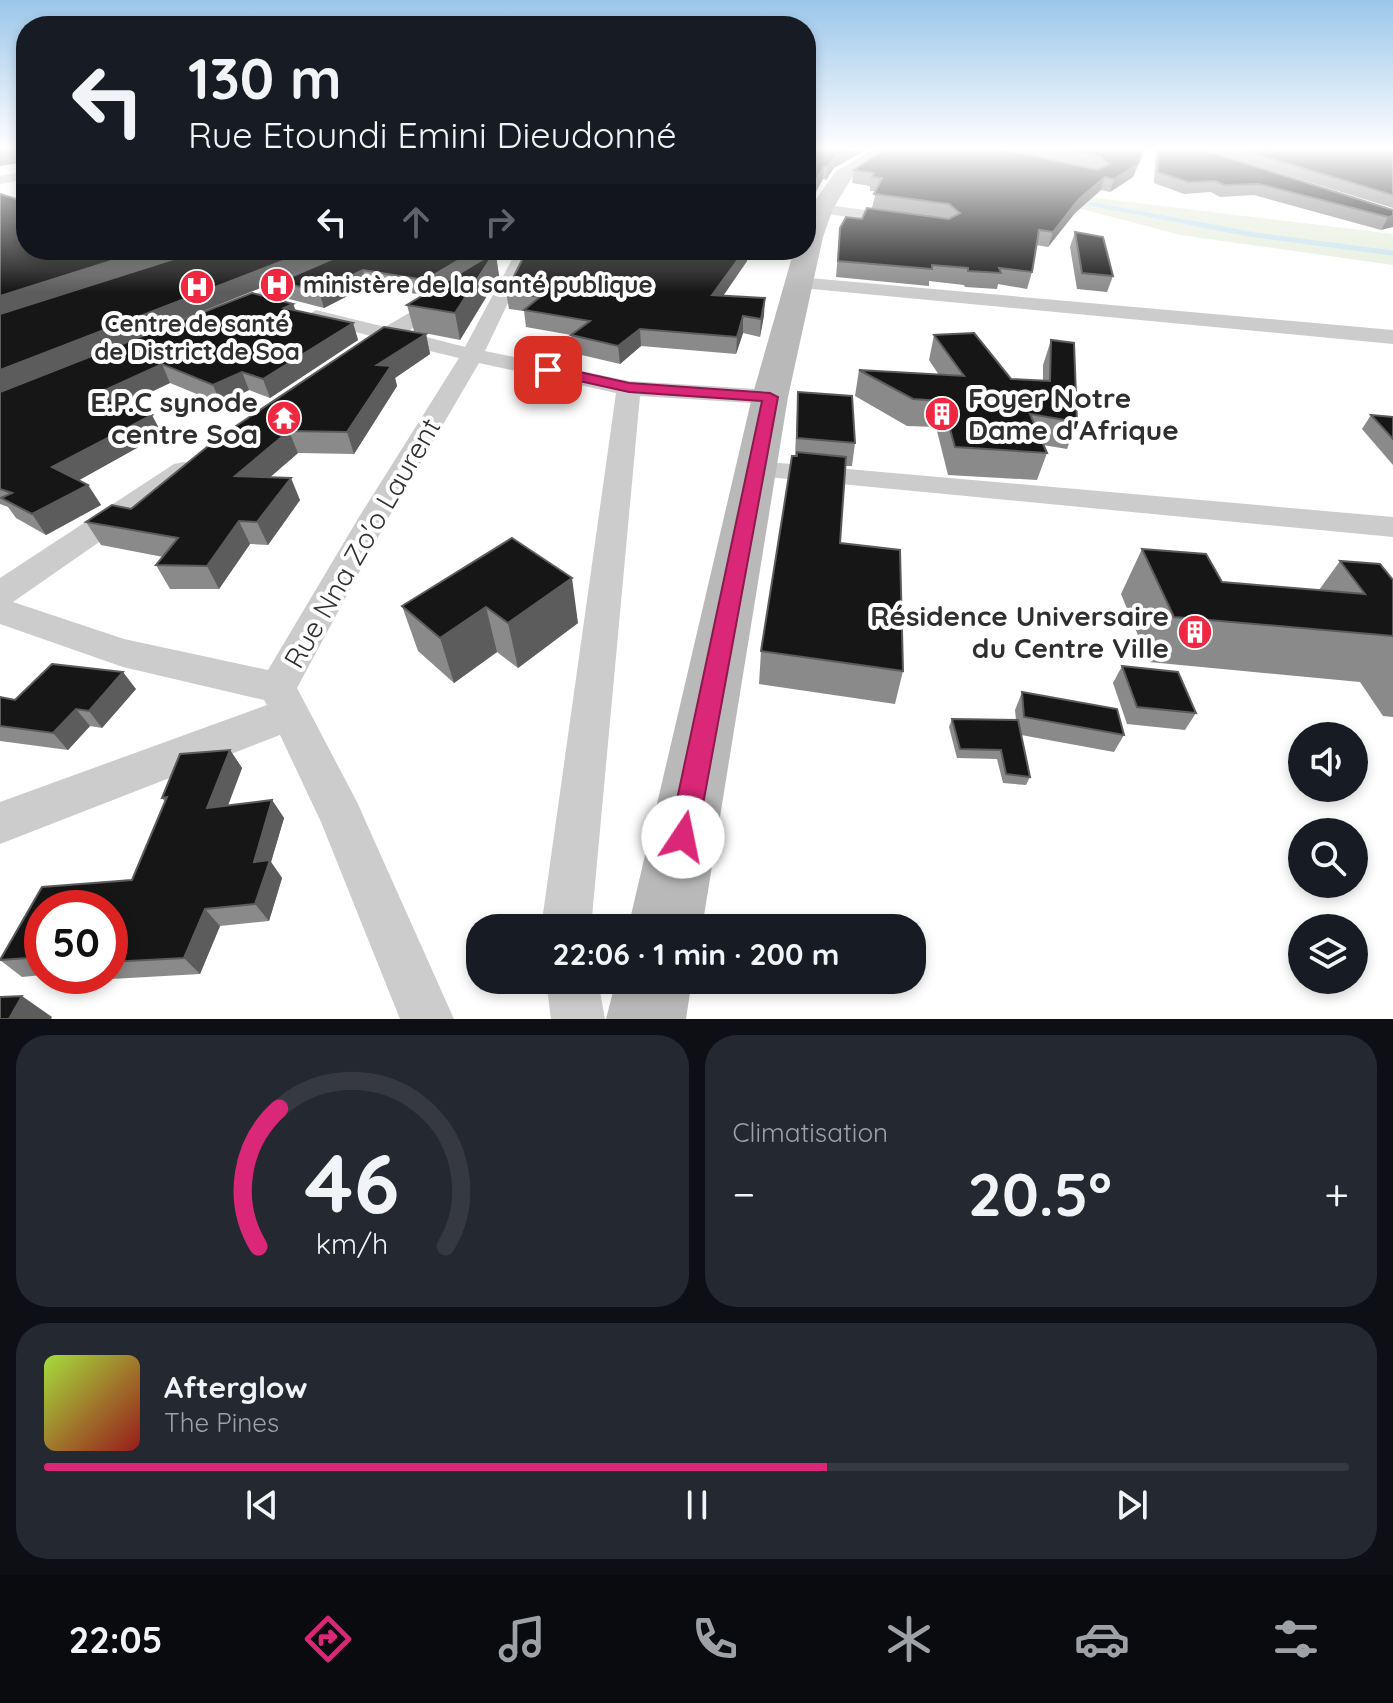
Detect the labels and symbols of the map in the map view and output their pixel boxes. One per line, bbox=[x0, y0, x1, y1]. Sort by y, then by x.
hospital icon: ministère de la santé publique bbox=[258, 266, 296, 304]
hospital icon: Centre de santé de District de Soa bbox=[178, 268, 216, 306]
place label: ministère de la santé publique bbox=[303, 269, 653, 299]
place label: Centre de santé de District de Soa bbox=[94, 308, 300, 366]
pin bbox=[514, 336, 582, 404]
place label: Foyer Notre Dame d'Afrique bbox=[968, 380, 1179, 447]
place label: E.P.C synode centre Soa bbox=[90, 384, 258, 451]
building icon: Foyer Notre Dame d'Afrique bbox=[923, 395, 961, 433]
temple icon: E.P.C synode centre Soa bbox=[265, 399, 303, 437]
street label: Rue Nna Zo'o Laurent bbox=[276, 411, 447, 674]
place label: Résidence Universaire du Centre Ville bbox=[870, 598, 1169, 665]
building icon: Résidence Universaire du Centre Ville bbox=[1176, 613, 1214, 651]
position arrow bbox=[641, 795, 725, 879]
speed limit sign: 50 bbox=[24, 890, 128, 994]

